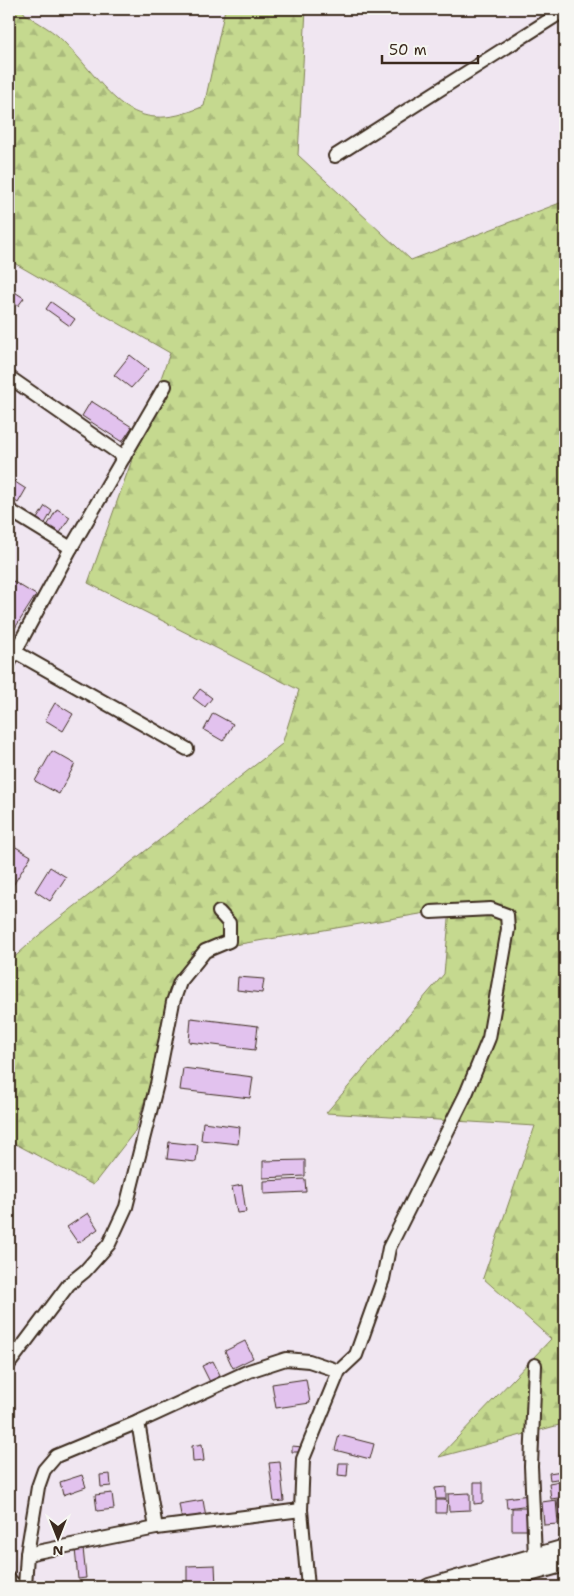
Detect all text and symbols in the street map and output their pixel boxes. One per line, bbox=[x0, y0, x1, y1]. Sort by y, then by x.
scale bar bbox=[382, 32, 478, 64]
text: 50 m bbox=[389, 40, 427, 60]
north arrow bbox=[32, 1514, 82, 1564]
text: N bbox=[52, 1542, 64, 1560]

